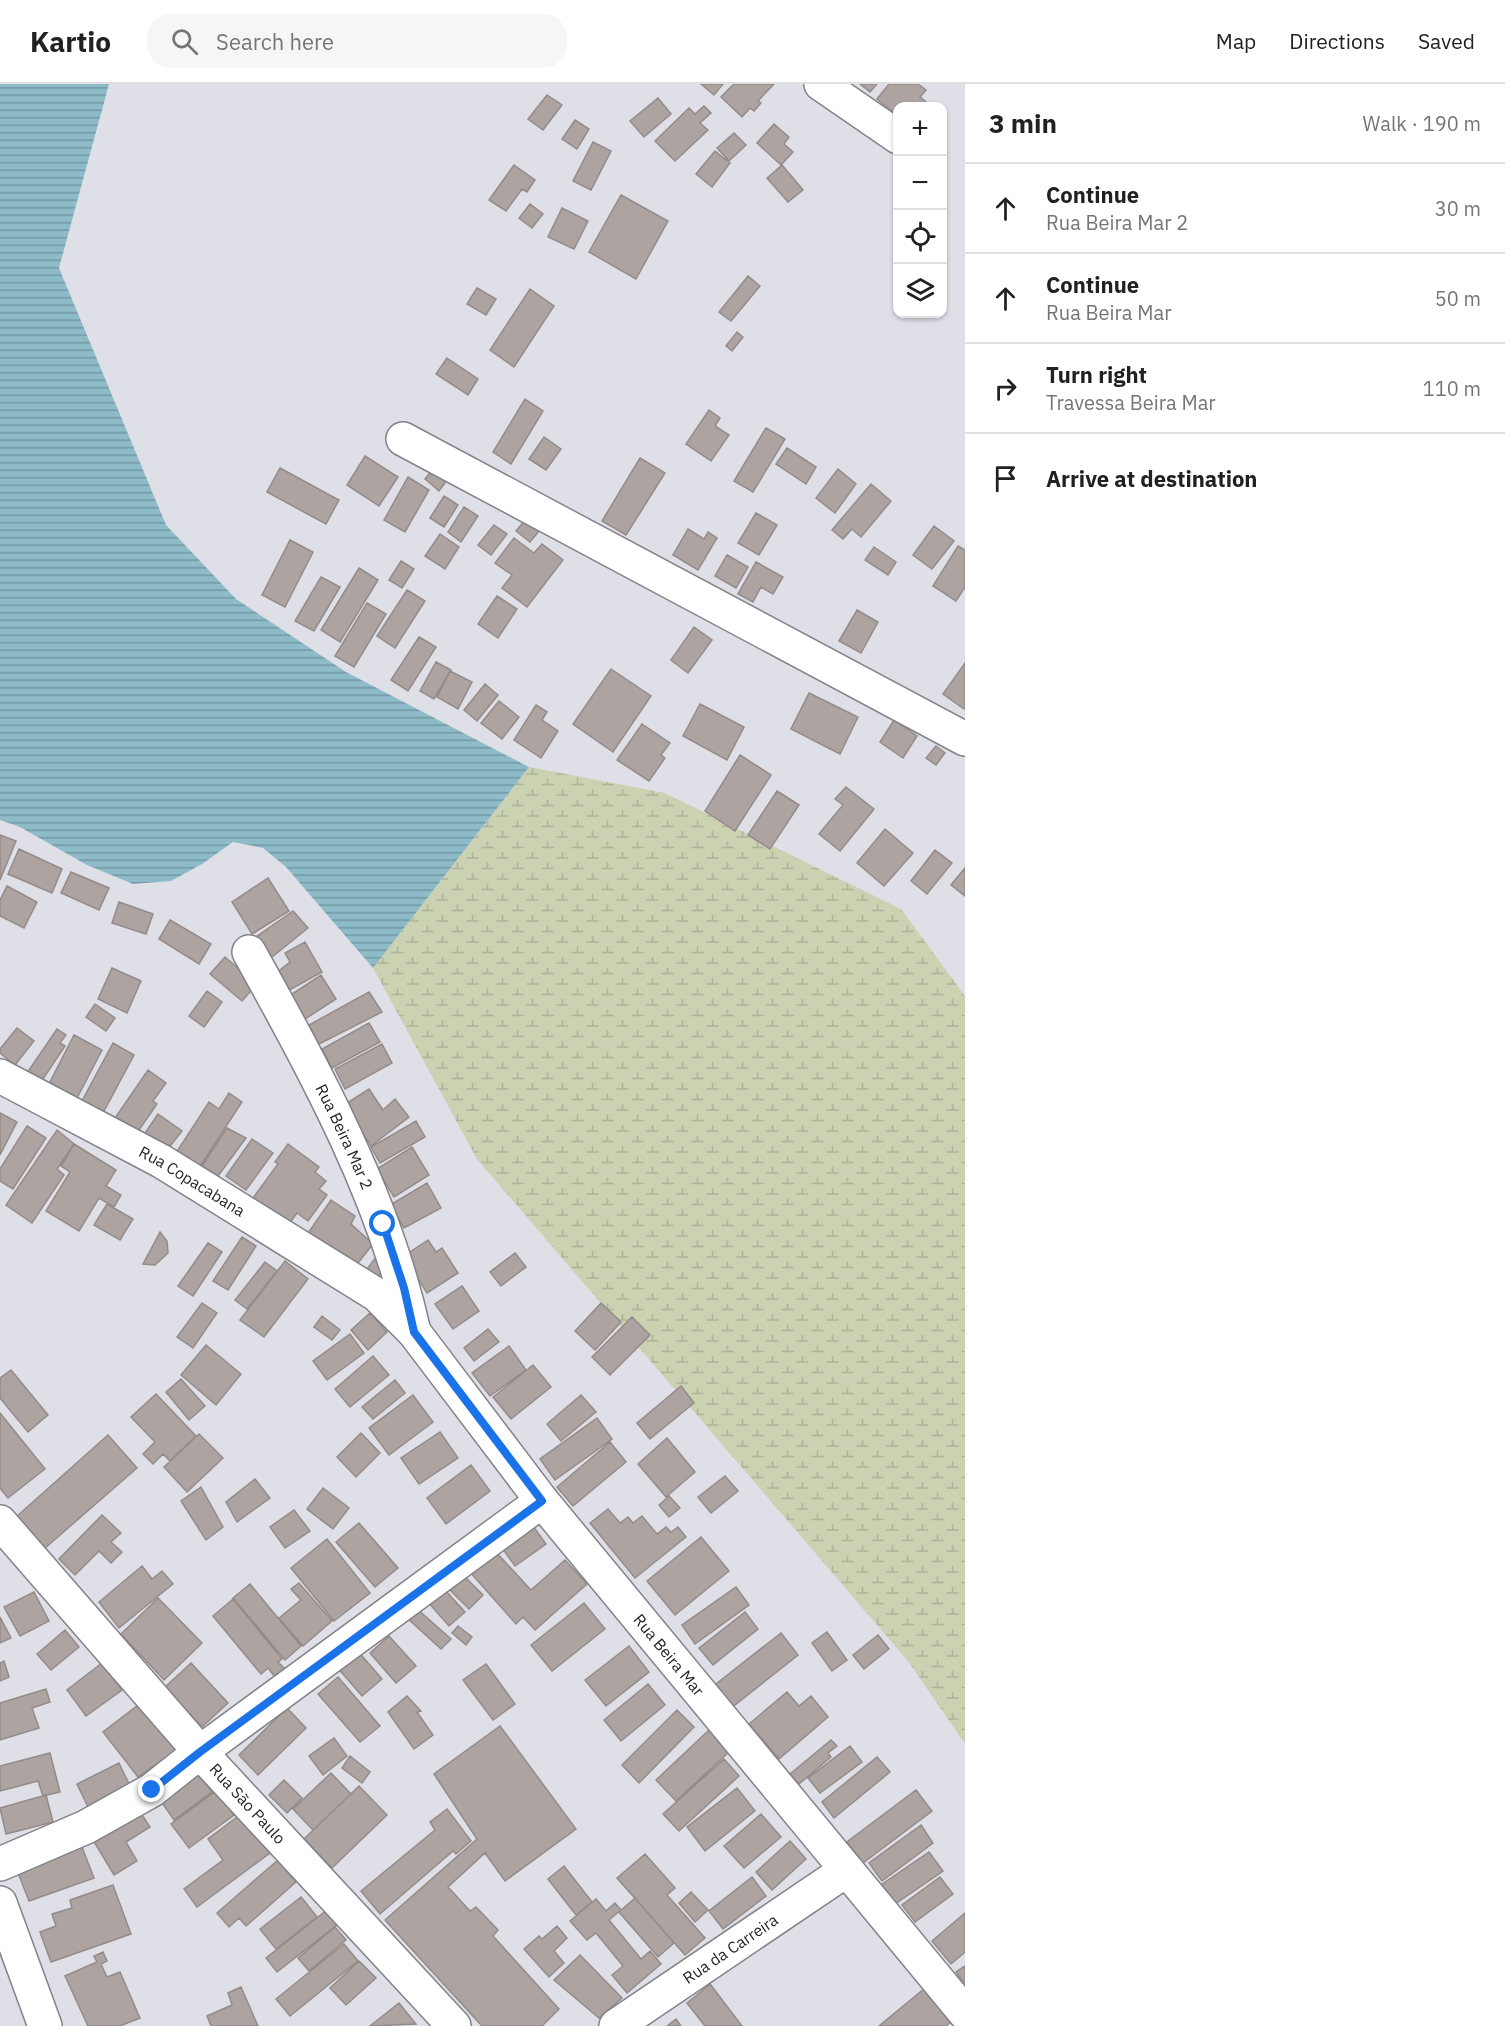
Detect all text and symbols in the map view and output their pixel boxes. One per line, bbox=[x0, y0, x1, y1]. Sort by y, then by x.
search box bbox=[147, 14, 567, 68]
text: Kartio bbox=[30, 23, 111, 60]
icon: search bbox=[168, 25, 201, 58]
text: Search here bbox=[216, 27, 334, 56]
text: Map bbox=[1216, 27, 1256, 55]
text: Directions bbox=[1289, 27, 1385, 55]
text: Saved bbox=[1418, 27, 1475, 55]
map controls bbox=[893, 102, 947, 318]
button: + bbox=[893, 102, 947, 156]
text: 3 min bbox=[989, 106, 1057, 140]
text: Walk · 190 m bbox=[1363, 110, 1481, 137]
button: − bbox=[893, 156, 947, 210]
text: Continue bbox=[1046, 180, 1139, 209]
icon: ahead bbox=[989, 192, 1022, 225]
text: 30 m bbox=[1435, 195, 1481, 222]
text: Rua Beira Mar 2 bbox=[1046, 209, 1188, 236]
button: locate bbox=[893, 210, 947, 264]
button: layers bbox=[893, 264, 947, 318]
text: Continue bbox=[1046, 270, 1139, 299]
icon: ahead bbox=[989, 282, 1022, 315]
text: 50 m bbox=[1435, 285, 1481, 312]
text: Rua Beira Mar bbox=[1046, 299, 1172, 326]
text: Turn right bbox=[1046, 360, 1147, 389]
icon: right bbox=[989, 372, 1022, 405]
text: 110 m bbox=[1423, 375, 1481, 402]
text: Travessa Beira Mar bbox=[1046, 389, 1216, 416]
icon: arrive bbox=[989, 462, 1022, 495]
text: Arrive at destination bbox=[1046, 464, 1257, 493]
street label: Rua Beira Mar 2 bbox=[312, 1081, 377, 1192]
street label: Rua Copacabana bbox=[136, 1141, 249, 1221]
route start bbox=[369, 1210, 395, 1236]
street label: Rua Beira Mar bbox=[629, 1610, 709, 1700]
street label: Rua São Paulo bbox=[205, 1759, 290, 1848]
route end bbox=[138, 1776, 164, 1802]
street label: Rua da Carreira bbox=[679, 1909, 782, 1988]

